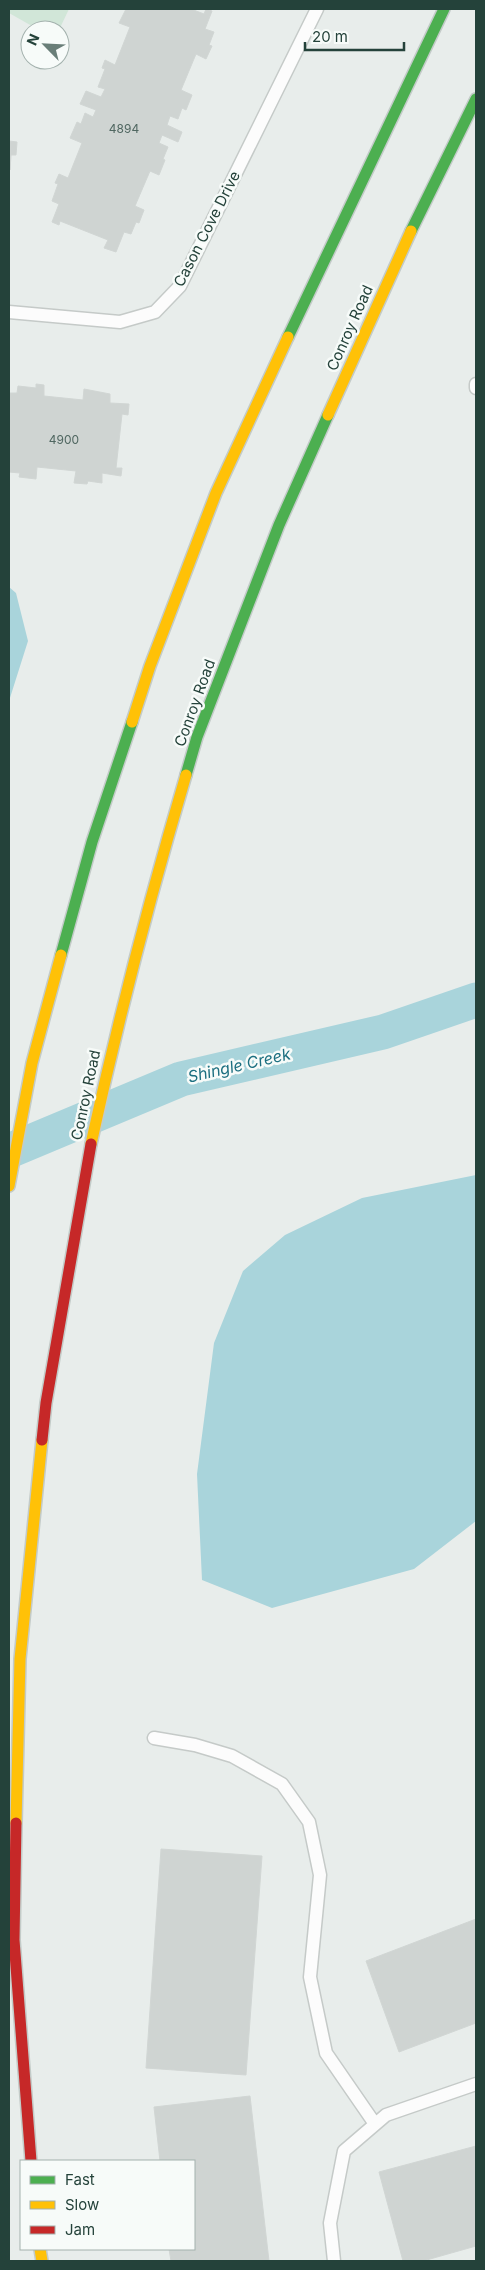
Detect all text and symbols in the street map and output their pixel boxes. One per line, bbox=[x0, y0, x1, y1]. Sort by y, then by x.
north arrow bbox=[20, 20, 70, 70]
scale bar bbox=[305, 20, 404, 52]
text: 20 m bbox=[312, 27, 348, 46]
text: N bbox=[23, 31, 43, 48]
house number: 4894 bbox=[109, 121, 139, 136]
street label: Cason Cove Drive bbox=[169, 168, 244, 290]
street label: Conroy Road bbox=[322, 282, 377, 374]
house number: 4900 bbox=[49, 432, 79, 447]
street label: Conroy Road bbox=[170, 656, 219, 749]
water label: Shingle Creek bbox=[186, 1043, 293, 1087]
street label: Conroy Road bbox=[67, 1048, 104, 1142]
legend bbox=[20, 2160, 195, 2250]
text: Fast bbox=[65, 2170, 95, 2189]
text: Slow bbox=[65, 2195, 99, 2214]
text: Jam bbox=[65, 2220, 95, 2239]

